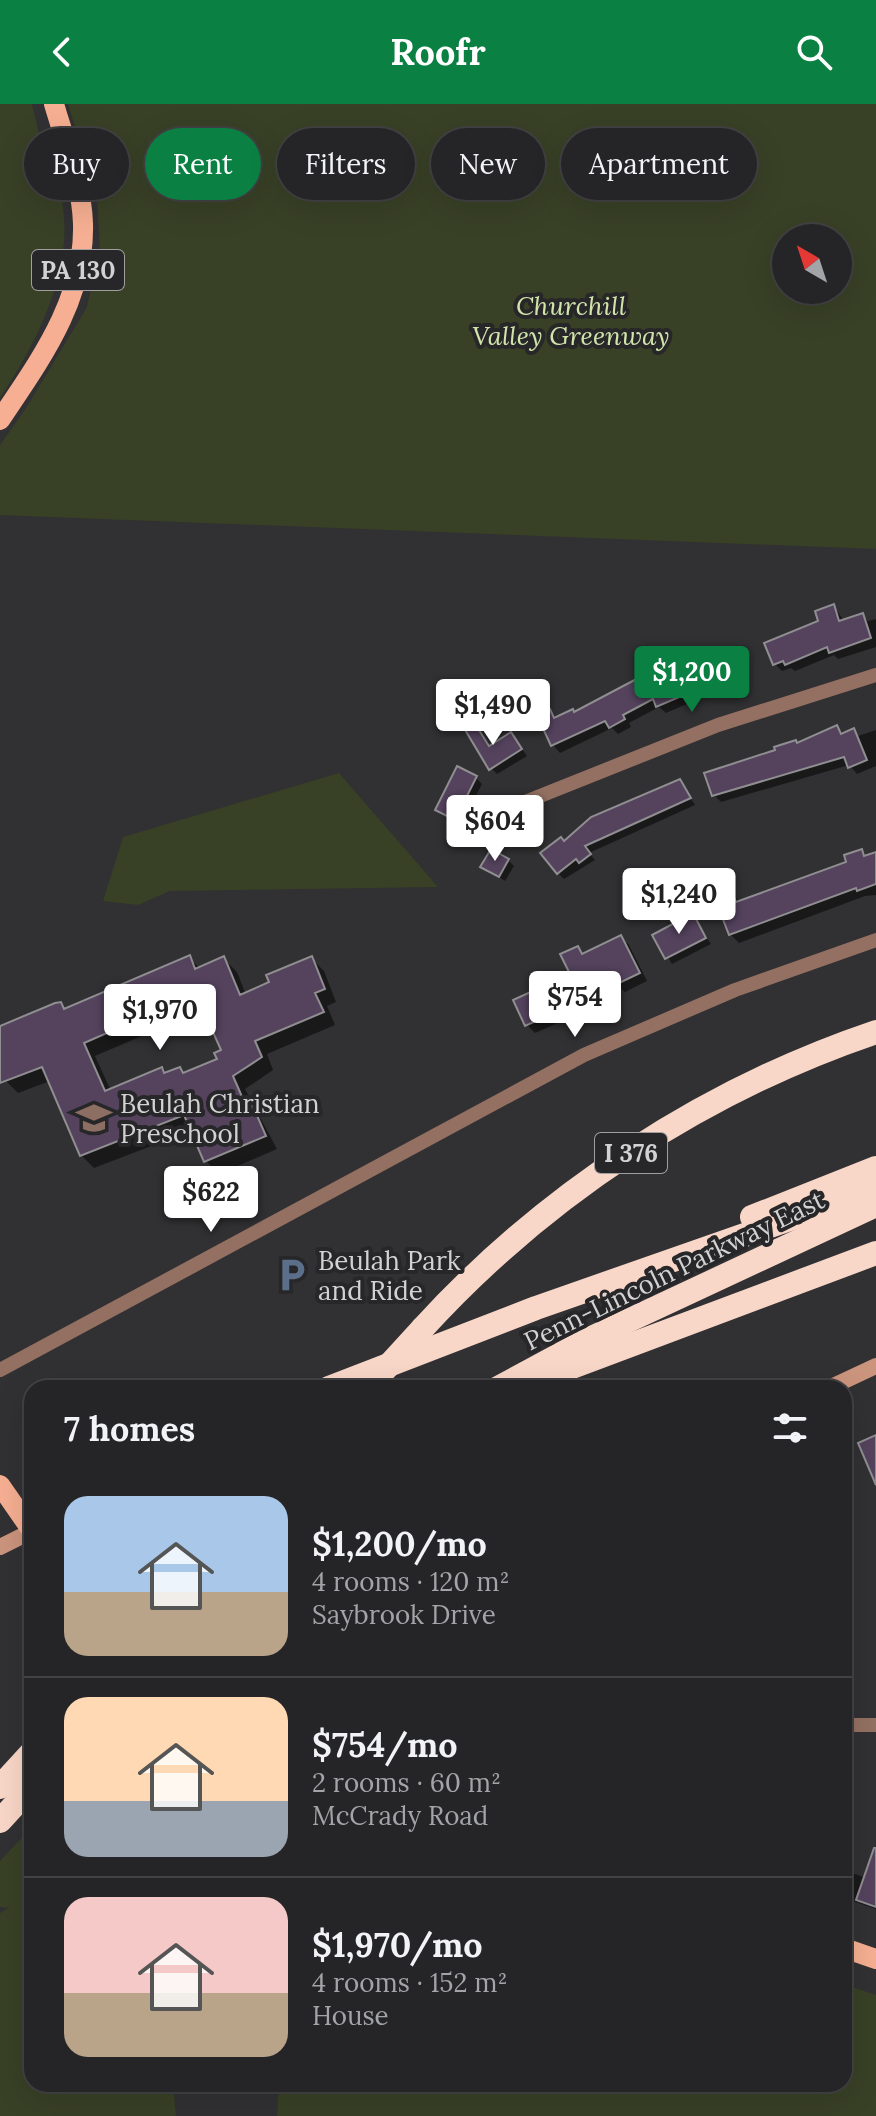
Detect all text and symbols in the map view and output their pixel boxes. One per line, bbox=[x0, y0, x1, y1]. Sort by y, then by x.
text: Roofr bbox=[390, 29, 486, 75]
icon: back bbox=[40, 30, 84, 74]
icon: search bbox=[792, 30, 836, 74]
chip: Buy bbox=[24, 128, 129, 200]
chip: Rent bbox=[145, 128, 261, 200]
chip: Filters bbox=[277, 128, 415, 200]
chip: New bbox=[431, 128, 545, 200]
chip: Apartment bbox=[561, 128, 757, 200]
north arrow bbox=[772, 224, 852, 304]
map controls bbox=[772, 224, 852, 304]
road number: PA 130 bbox=[32, 250, 124, 290]
park label: Churchill Valley Greenway bbox=[472, 289, 670, 352]
pin: $1,200 bbox=[627, 646, 757, 714]
text: $1,200 bbox=[652, 655, 732, 688]
pin: $1,490 bbox=[428, 679, 558, 747]
text: $1,490 bbox=[454, 688, 532, 721]
pin: $604 bbox=[448, 795, 542, 863]
text: $604 bbox=[465, 804, 526, 837]
pin: $1,240 bbox=[614, 868, 744, 936]
text: $1,240 bbox=[641, 877, 717, 910]
pin: $754 bbox=[528, 971, 622, 1039]
text: $754 bbox=[547, 980, 603, 1013]
pin: $1,970 bbox=[95, 984, 225, 1052]
text: $1,970 bbox=[122, 993, 198, 1026]
place label: Beulah Christian Preschool bbox=[120, 1087, 320, 1150]
school or university icon: Beulah Christian Preschool bbox=[75, 1099, 113, 1137]
road number: I 376 bbox=[595, 1133, 667, 1173]
pin: $622 bbox=[164, 1166, 258, 1234]
text: $622 bbox=[182, 1175, 240, 1208]
street label: Penn-Lincoln Parkway East bbox=[518, 1183, 830, 1357]
place label: Beulah Park and Ride bbox=[318, 1244, 461, 1307]
parking icon: Beulah Park and Ride bbox=[273, 1256, 311, 1294]
icon: filters bbox=[768, 1406, 812, 1450]
text: 7 homes bbox=[64, 1407, 195, 1450]
text: $1,200/mo bbox=[312, 1522, 487, 1565]
icon: home bbox=[128, 1528, 224, 1624]
text: 4 rooms · 120 m² bbox=[312, 1565, 510, 1598]
text: Saybrook Drive bbox=[312, 1598, 496, 1631]
text: $754/mo bbox=[312, 1723, 458, 1766]
icon: home bbox=[128, 1729, 224, 1825]
text: 2 rooms · 60 m² bbox=[312, 1766, 501, 1799]
text: McCrady Road bbox=[312, 1799, 488, 1832]
text: $1,970/mo bbox=[312, 1923, 483, 1966]
icon: home bbox=[128, 1929, 224, 2025]
text: 4 rooms · 152 m² bbox=[312, 1966, 508, 1999]
text: House bbox=[312, 1999, 389, 2032]

